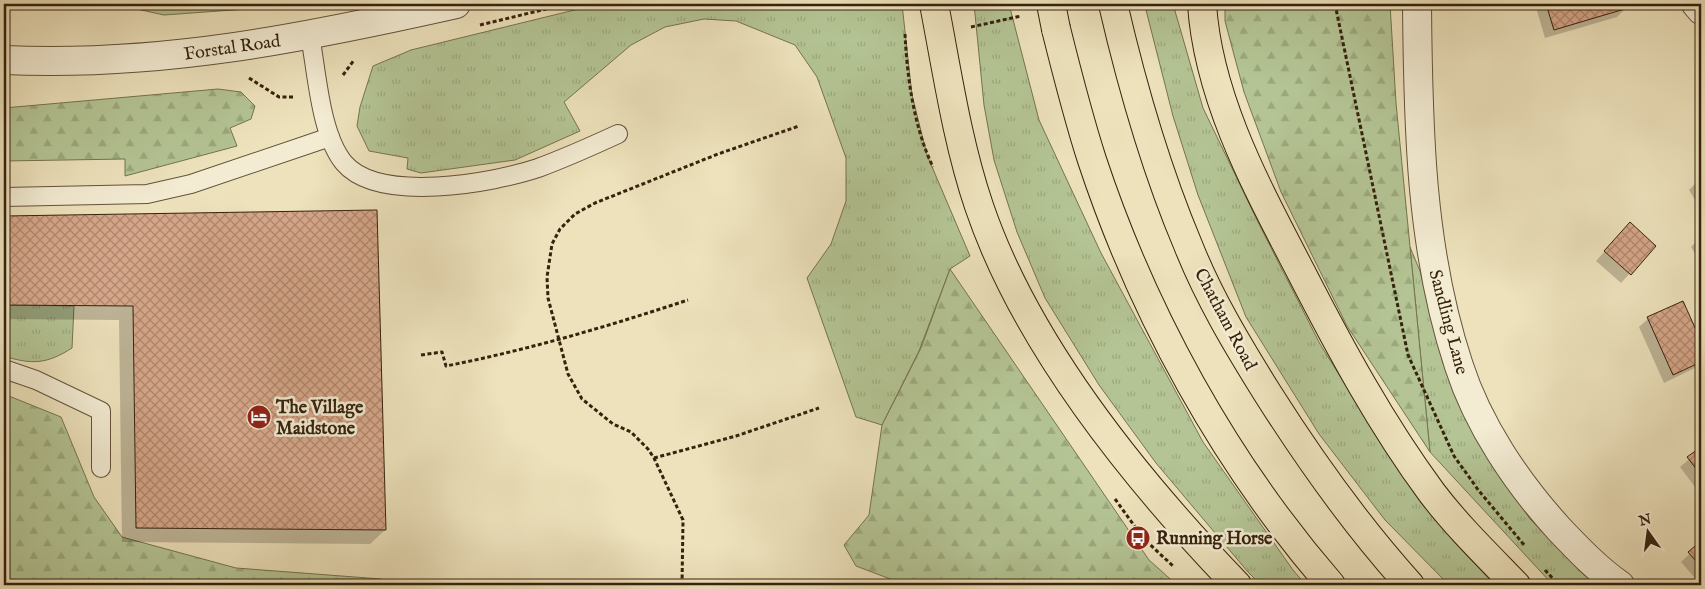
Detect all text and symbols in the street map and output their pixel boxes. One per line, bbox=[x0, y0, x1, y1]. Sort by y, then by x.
street label: Forstal Road bbox=[182, 30, 282, 67]
street label: Chatham Road bbox=[1188, 265, 1261, 375]
street label: Sandling Lane bbox=[1423, 267, 1473, 377]
place label: The Village Maidstone bbox=[275, 397, 364, 441]
hotel icon: The Village Maidstone bbox=[246, 404, 272, 430]
north arrow bbox=[1622, 506, 1672, 556]
text: N bbox=[1636, 510, 1653, 531]
bus stop icon: Running Horse bbox=[1125, 525, 1151, 551]
place label: Running Horse bbox=[1156, 528, 1273, 551]

